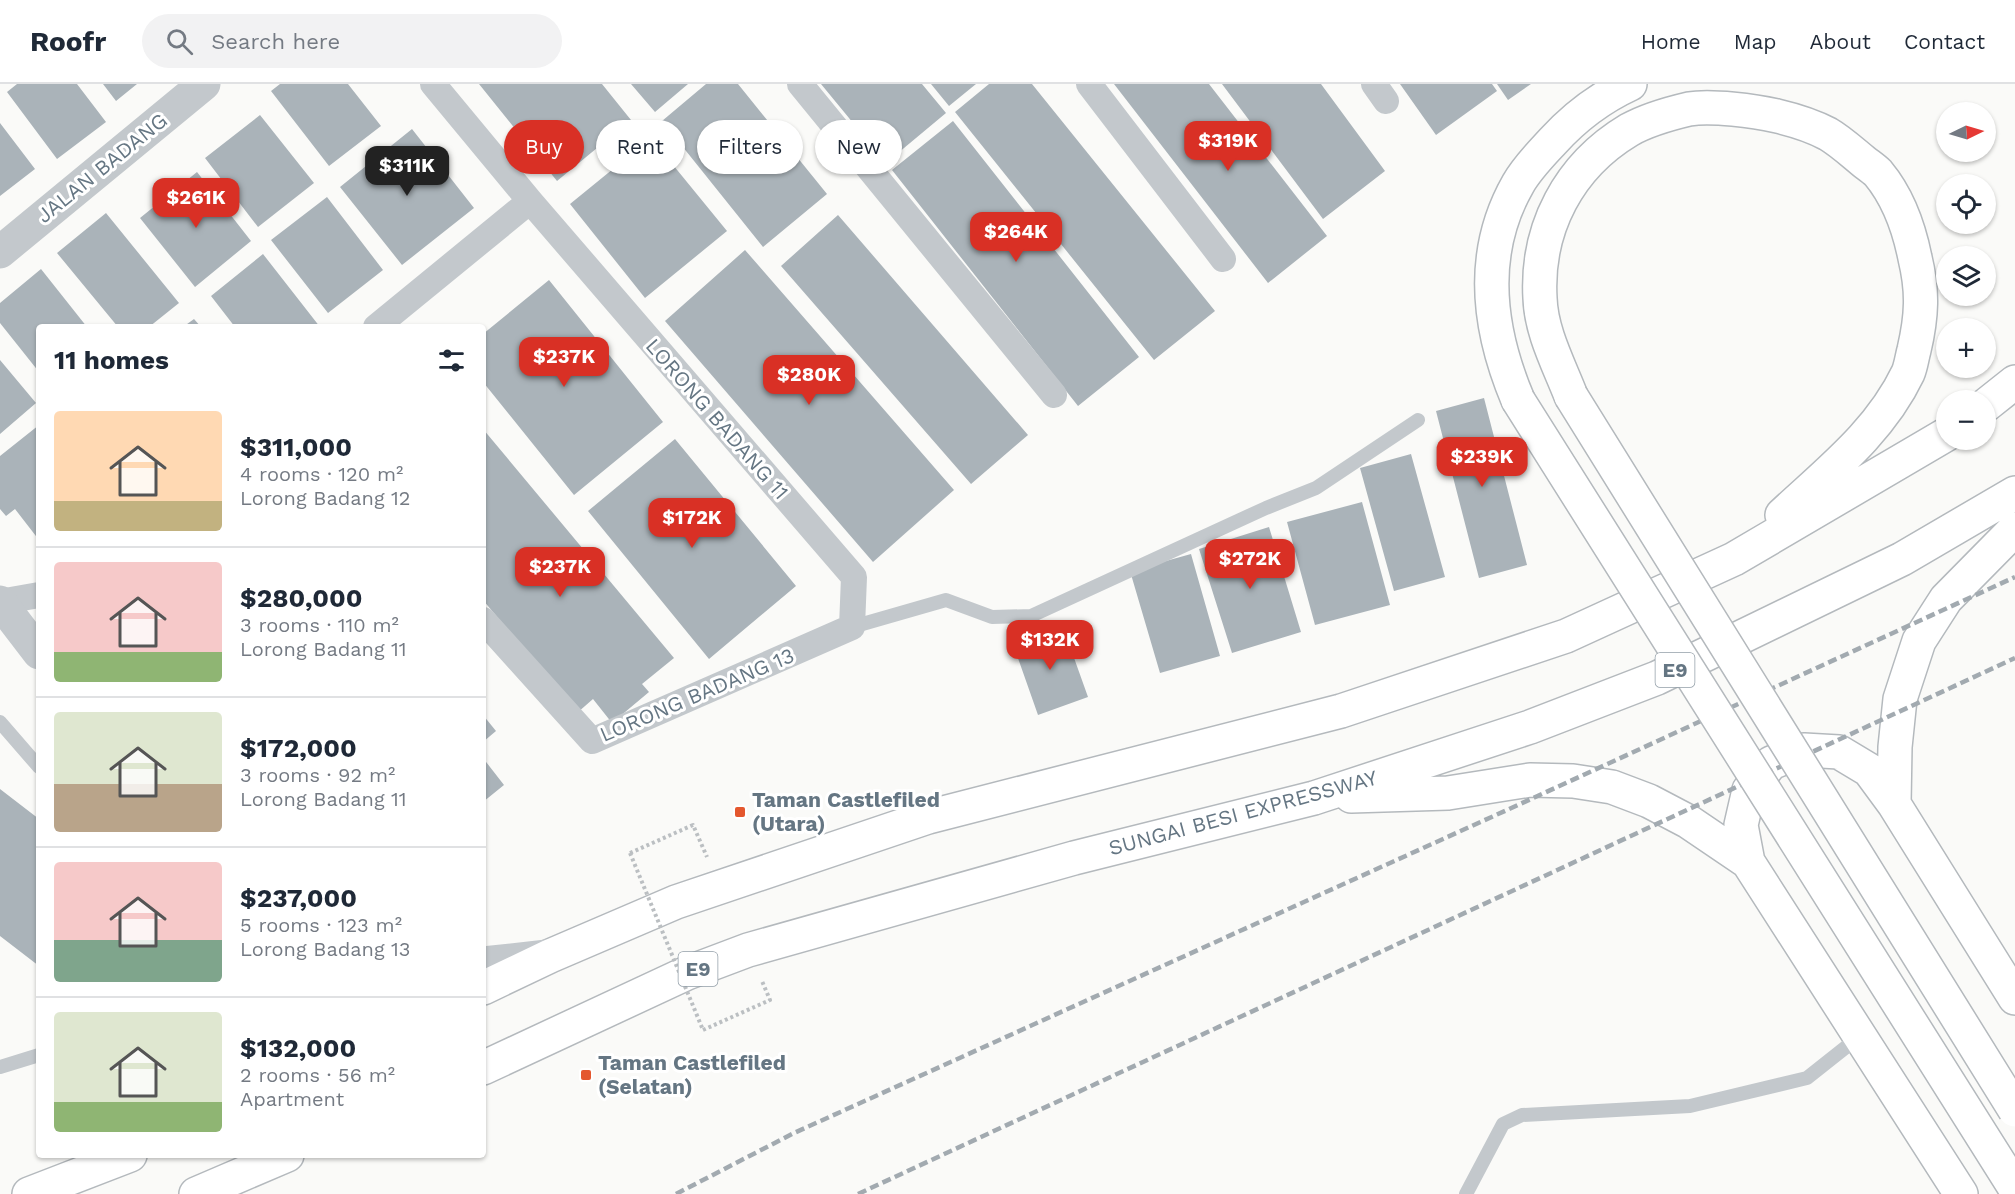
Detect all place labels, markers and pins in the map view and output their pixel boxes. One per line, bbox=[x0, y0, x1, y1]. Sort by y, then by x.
pin: $319K bbox=[1186, 121, 1270, 172]
pin: $311K bbox=[365, 146, 449, 197]
pin: $261K bbox=[154, 178, 238, 229]
pin: $264K bbox=[974, 212, 1058, 263]
pin: $237K bbox=[522, 337, 606, 388]
pin: $280K bbox=[767, 355, 851, 406]
pin: $239K bbox=[1440, 437, 1524, 488]
pin: $172K bbox=[650, 498, 734, 549]
pin: $272K bbox=[1208, 539, 1292, 590]
pin: $237K bbox=[518, 547, 602, 598]
pin: $132K bbox=[1008, 620, 1092, 671]
place label: Taman Castlefiled (Utara) bbox=[752, 787, 940, 836]
marker: Taman Castlefiled (Utara) bbox=[733, 805, 747, 819]
place label: Taman Castlefiled (Selatan) bbox=[598, 1050, 786, 1099]
marker: Taman Castlefiled (Selatan) bbox=[579, 1068, 593, 1082]

